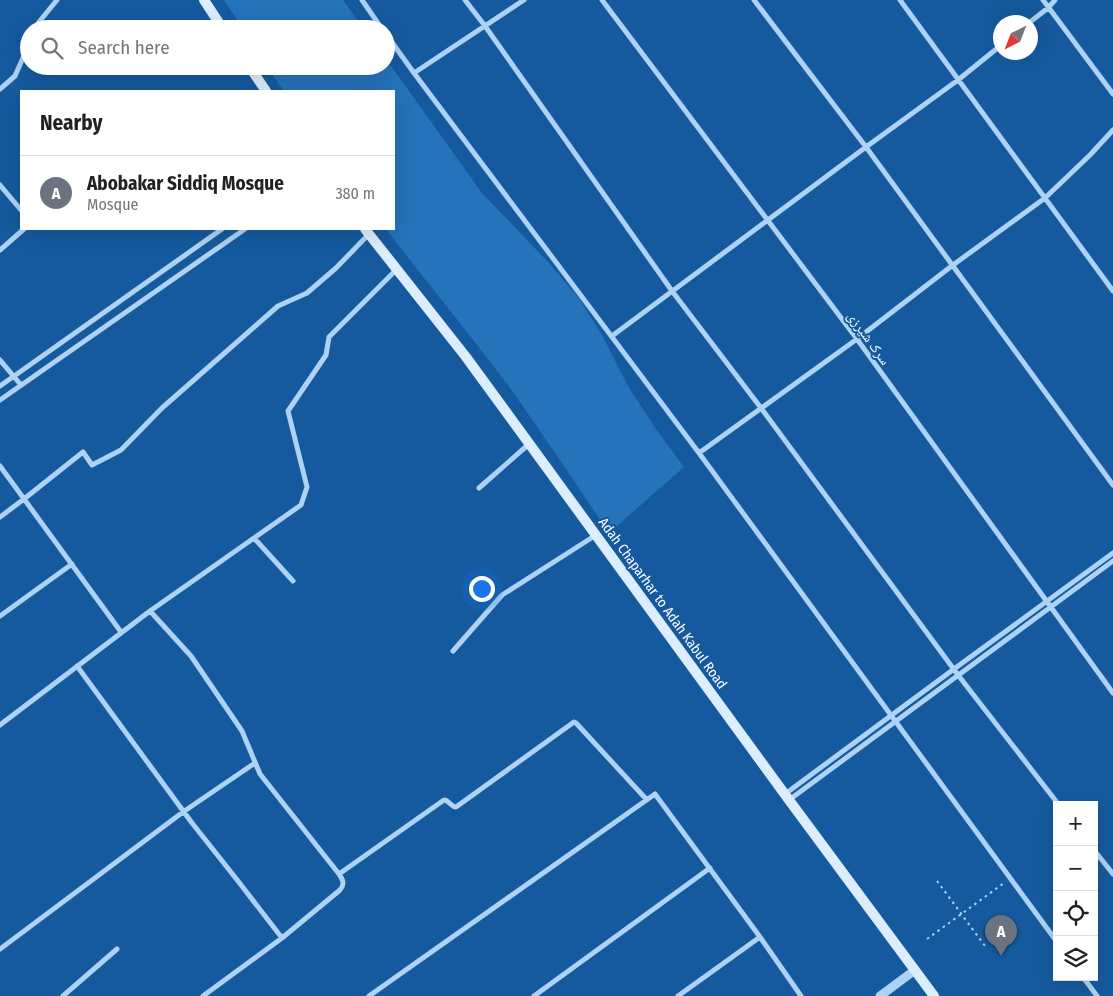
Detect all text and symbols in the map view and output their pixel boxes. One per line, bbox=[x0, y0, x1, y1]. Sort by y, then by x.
north arrow bbox=[993, 15, 1038, 60]
search box bbox=[20, 20, 395, 75]
icon: search bbox=[38, 34, 66, 62]
text: Search here bbox=[78, 36, 170, 59]
text: Nearby bbox=[40, 110, 102, 136]
text: Abobakar Siddiq Mosque bbox=[87, 172, 284, 195]
text: A bbox=[52, 184, 60, 203]
text: 380 m bbox=[335, 184, 375, 203]
text: Mosque bbox=[87, 195, 138, 214]
street label: سرک شیرزی bbox=[843, 308, 894, 368]
street label: Adah Chaparhar to Adah Kabul Road bbox=[595, 514, 730, 692]
your location bbox=[469, 576, 495, 602]
map controls bbox=[1053, 801, 1098, 981]
button: + bbox=[1053, 801, 1098, 846]
button: − bbox=[1053, 846, 1098, 891]
button: locate bbox=[1053, 891, 1098, 936]
pin: A bbox=[985, 915, 1017, 956]
button: layers bbox=[1053, 936, 1098, 981]

